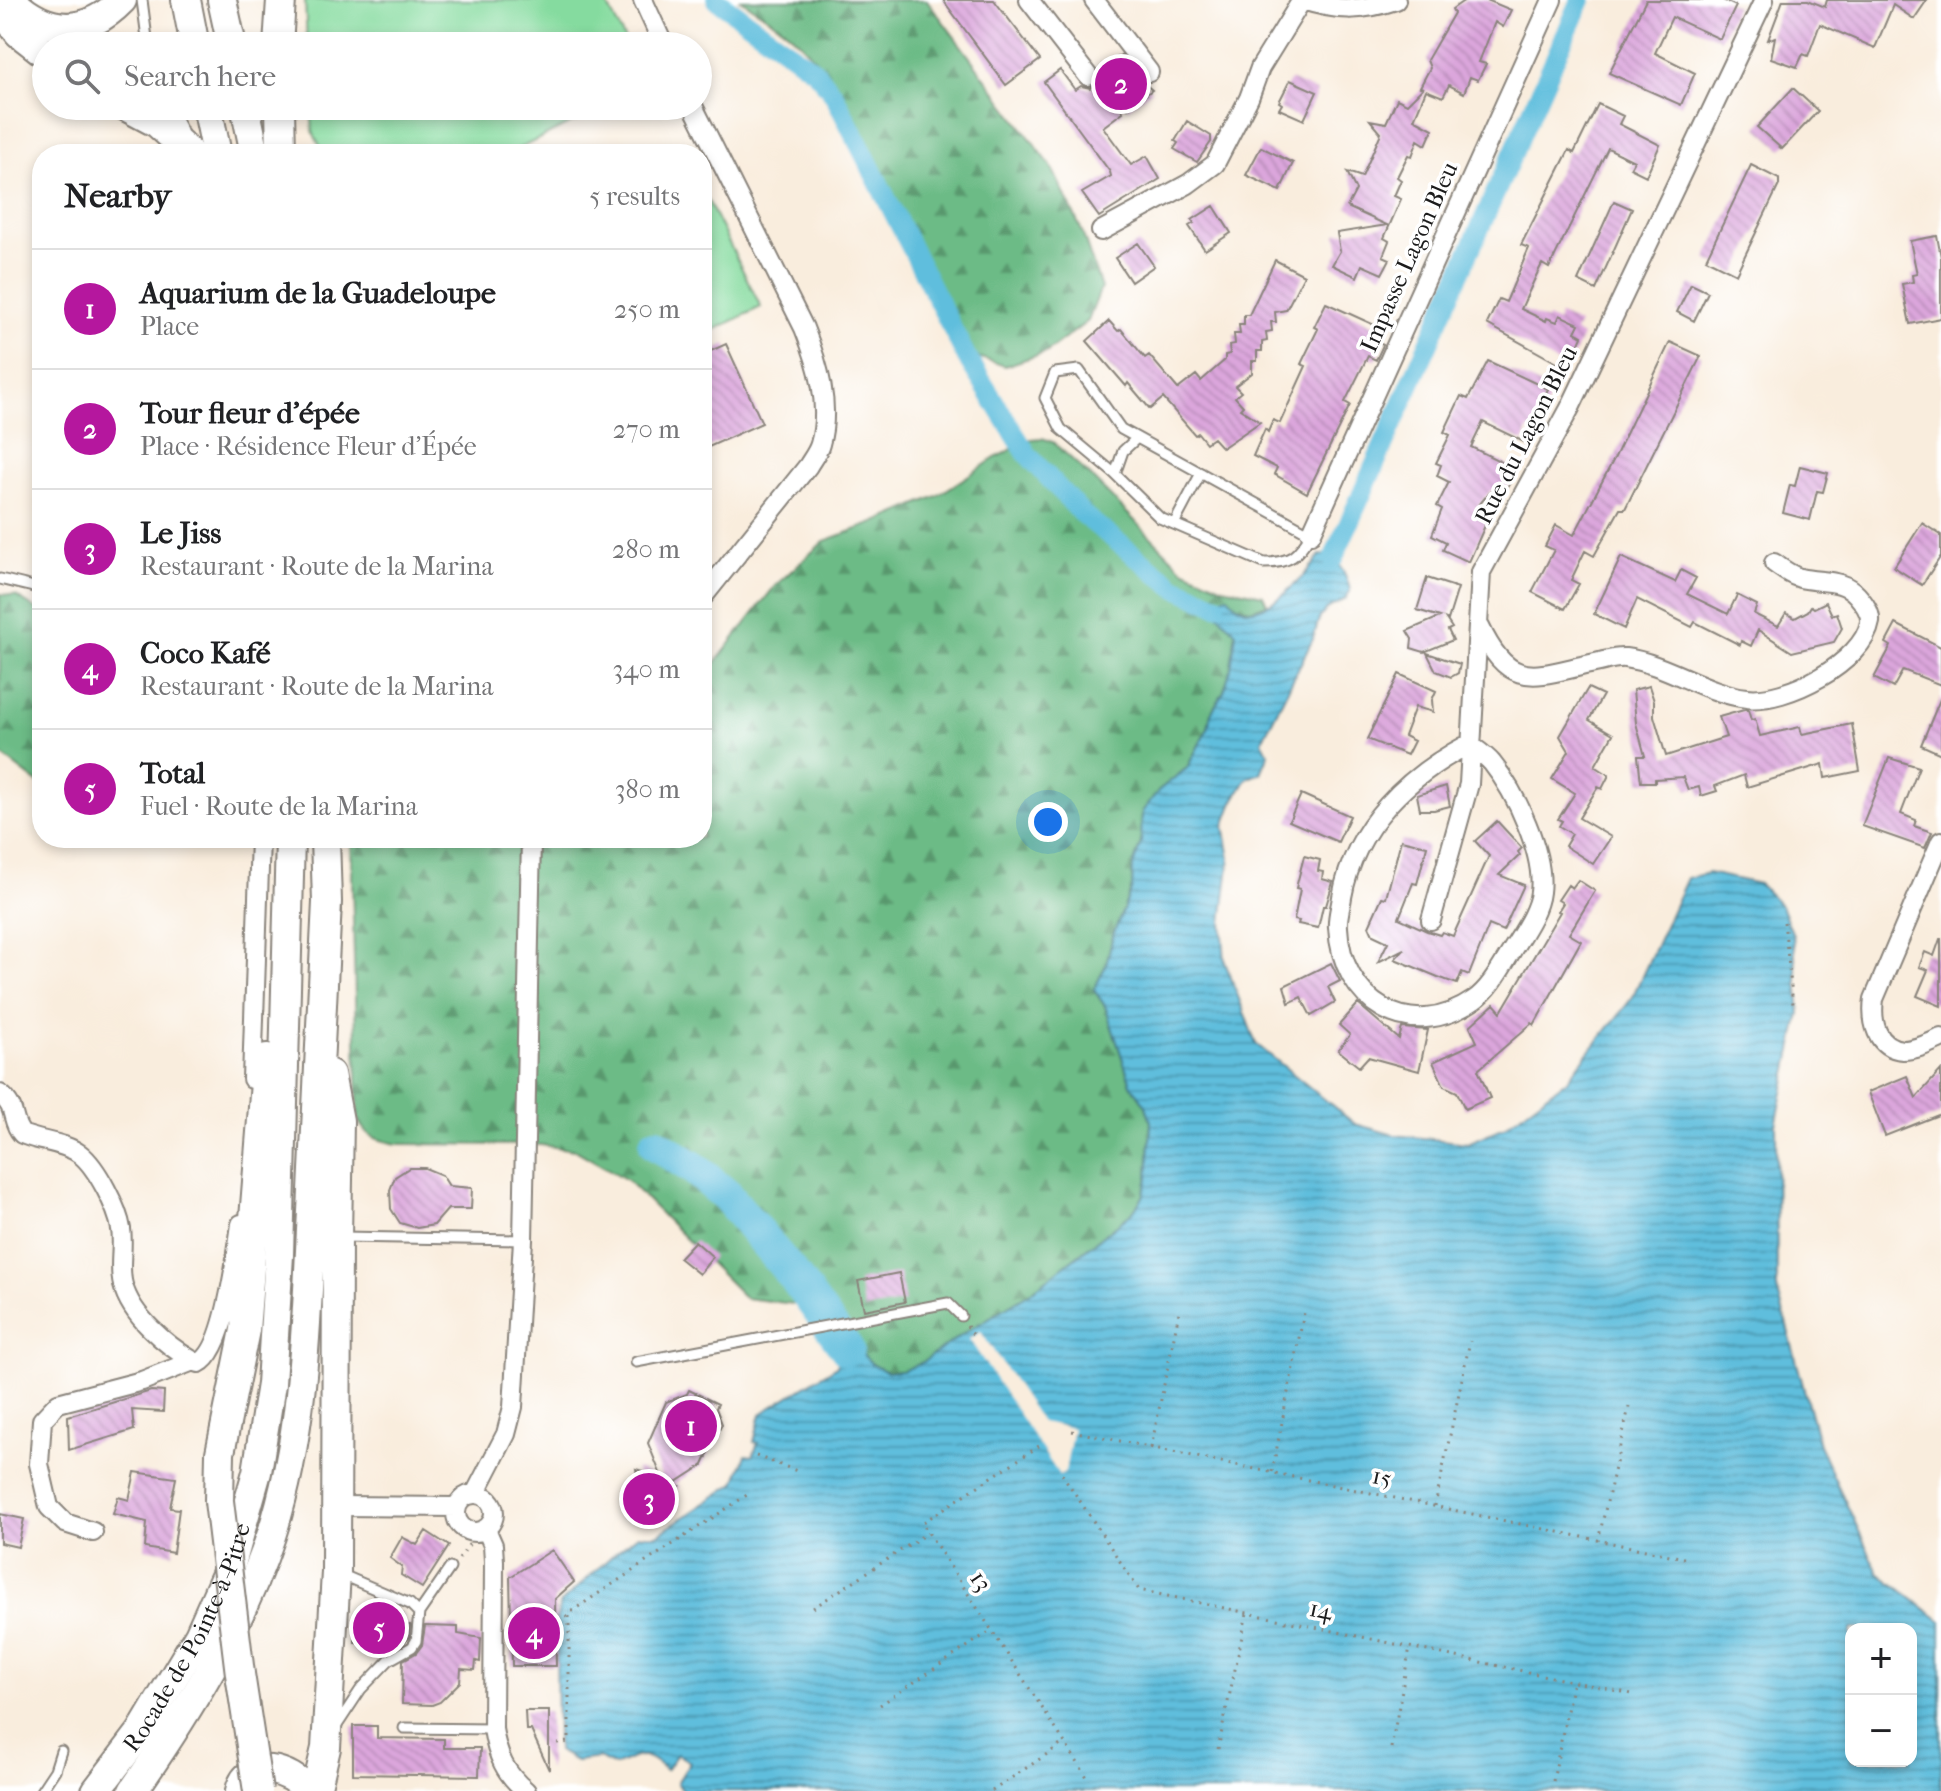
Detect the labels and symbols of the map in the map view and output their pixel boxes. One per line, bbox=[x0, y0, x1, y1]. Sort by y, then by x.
pin: 2 bbox=[1095, 54, 1147, 114]
street label: Impasse Lagon Bleu bbox=[1354, 157, 1464, 356]
street label: Rue du Lagon Bleu bbox=[1469, 341, 1583, 529]
your location bbox=[1028, 802, 1068, 842]
pin: 1 bbox=[665, 1396, 717, 1456]
street label: 15 bbox=[1370, 1461, 1394, 1493]
pin: 3 bbox=[623, 1469, 675, 1529]
street label: Rocade de Pointe-à-Pitre bbox=[117, 1520, 256, 1757]
street label: 13 bbox=[964, 1566, 998, 1596]
street label: 14 bbox=[1307, 1594, 1336, 1626]
pin: 5 bbox=[353, 1598, 405, 1658]
pin: 4 bbox=[508, 1603, 560, 1663]

